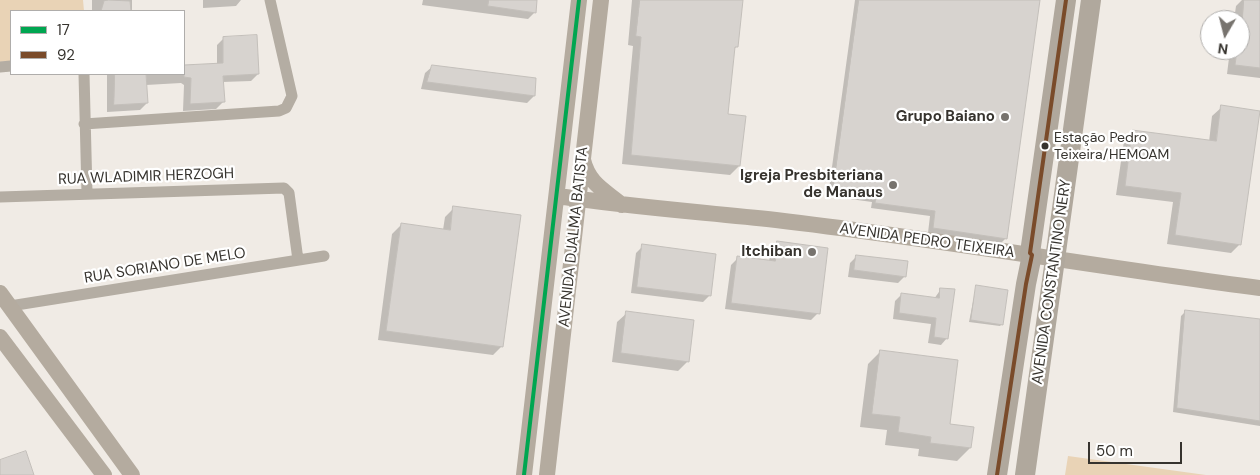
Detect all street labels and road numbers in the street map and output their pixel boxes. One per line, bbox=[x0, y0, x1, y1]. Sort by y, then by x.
street label: AVENIDA DJALMA BATISTA bbox=[556, 146, 592, 328]
street label: RUA WLADIMIR HERZOGH bbox=[58, 165, 234, 189]
street label: AVENIDA CONSTANTINO NERY bbox=[1029, 178, 1075, 386]
street label: AVENIDA PEDRO TEIXEIRA bbox=[838, 220, 1016, 262]
street label: RUA SORIANO DE MELO bbox=[83, 244, 247, 288]

